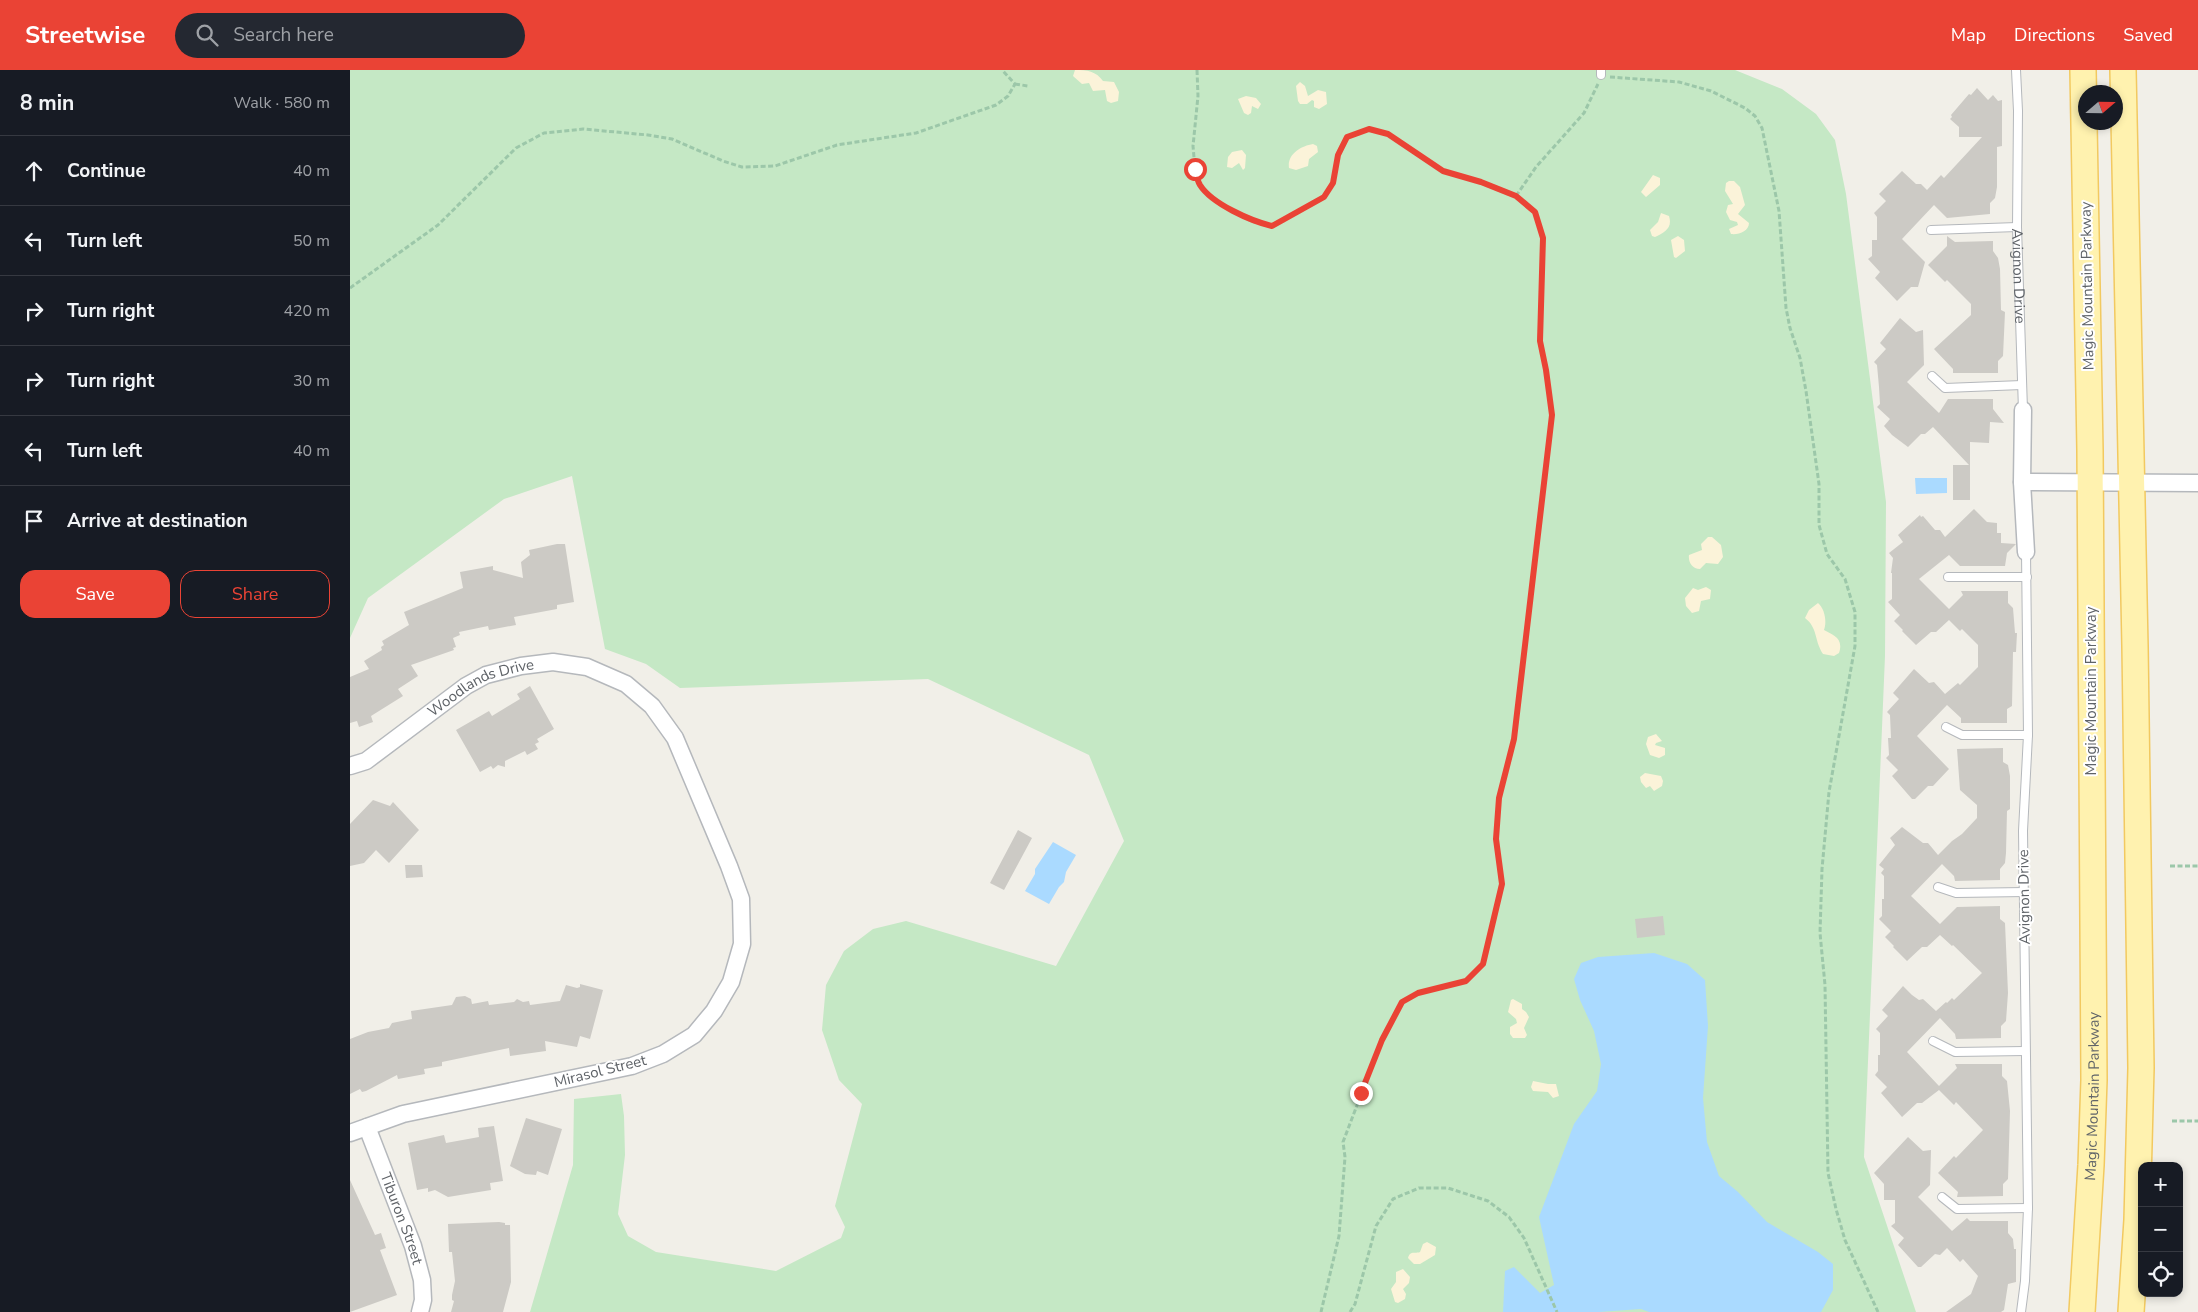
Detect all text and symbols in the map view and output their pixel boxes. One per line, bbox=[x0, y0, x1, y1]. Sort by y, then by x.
search box bbox=[175, 13, 525, 58]
text: Streetwise bbox=[25, 19, 145, 51]
icon: search bbox=[193, 21, 221, 49]
text: Search here bbox=[233, 22, 334, 48]
text: Map bbox=[1951, 23, 1986, 47]
text: Directions bbox=[2014, 23, 2095, 47]
text: Saved bbox=[2123, 23, 2173, 47]
north arrow bbox=[2078, 85, 2123, 130]
text: 8 min bbox=[20, 89, 74, 117]
text: Walk · 580 m bbox=[234, 92, 330, 114]
icon: ahead bbox=[20, 157, 48, 185]
text: Continue bbox=[67, 158, 146, 184]
route start bbox=[1184, 158, 1207, 181]
text: 40 m bbox=[293, 160, 330, 182]
street label: Magic Mountain Parkway bbox=[2076, 201, 2098, 371]
icon: left bbox=[20, 227, 48, 255]
text: Turn left bbox=[67, 228, 142, 254]
street label: Avignon Drive bbox=[2007, 228, 2030, 324]
text: 50 m bbox=[293, 230, 330, 252]
icon: right bbox=[20, 297, 48, 325]
text: Turn right bbox=[67, 298, 154, 324]
text: 420 m bbox=[283, 300, 330, 322]
icon: right bbox=[20, 367, 48, 395]
text: Turn right bbox=[67, 368, 154, 394]
text: 30 m bbox=[293, 370, 330, 392]
icon: left bbox=[20, 437, 48, 465]
text: Turn left bbox=[67, 438, 142, 464]
text: 40 m bbox=[293, 440, 330, 462]
icon: arrive bbox=[20, 507, 48, 535]
text: Arrive at destination bbox=[67, 508, 248, 534]
button: Save bbox=[20, 570, 170, 618]
button: Share bbox=[180, 570, 330, 618]
street label: Magic Mountain Parkway bbox=[2081, 606, 2101, 775]
street label: Woodlands Drive bbox=[424, 654, 535, 721]
street label: Avignon Drive bbox=[2013, 849, 2035, 945]
street label: Magic Mountain Parkway bbox=[2080, 1012, 2104, 1181]
street label: Mirasol Street bbox=[552, 1050, 649, 1092]
route end bbox=[1350, 1082, 1373, 1105]
map controls bbox=[2138, 1162, 2183, 1297]
button: + bbox=[2138, 1162, 2183, 1207]
street label: Tiburon Street bbox=[376, 1170, 428, 1267]
button: − bbox=[2138, 1207, 2183, 1252]
button: locate bbox=[2138, 1252, 2183, 1297]

